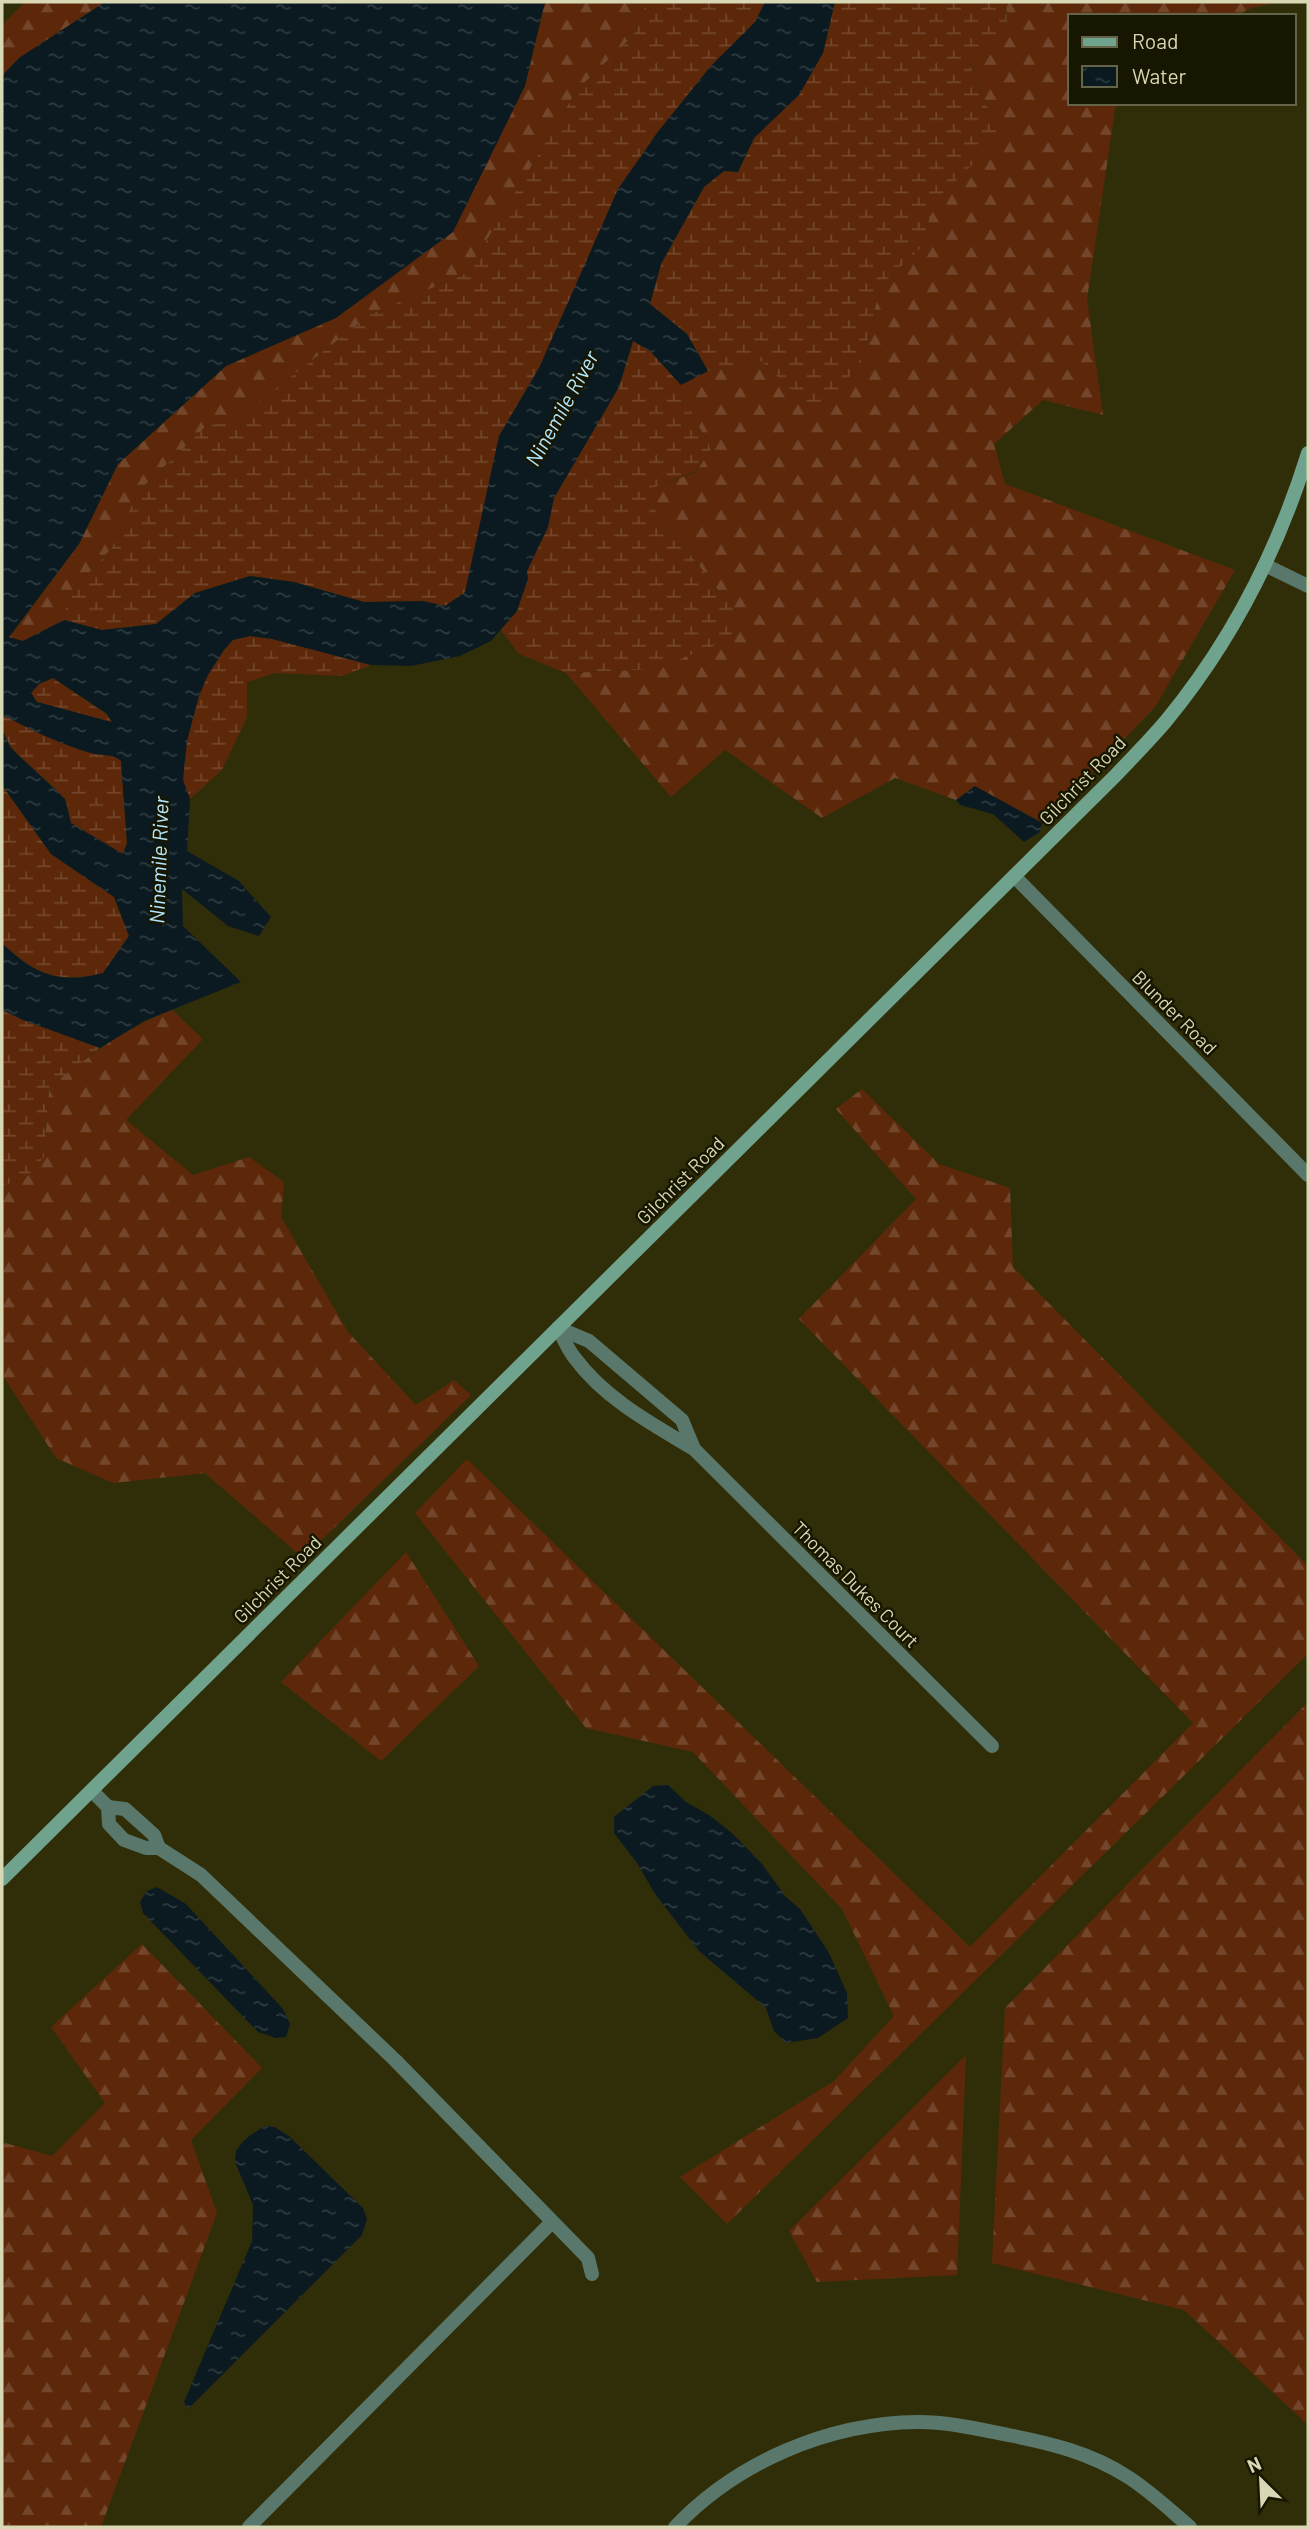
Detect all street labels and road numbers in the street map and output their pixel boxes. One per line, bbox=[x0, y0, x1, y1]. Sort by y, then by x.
street label: Gilchrist Road bbox=[1034, 731, 1130, 829]
street label: Blunder Road bbox=[1128, 965, 1222, 1059]
street label: Gilchrist Road bbox=[631, 1131, 729, 1229]
street label: Thomas Dukes Court bbox=[788, 1516, 924, 1652]
street label: Gilchrist Road bbox=[228, 1530, 326, 1628]

